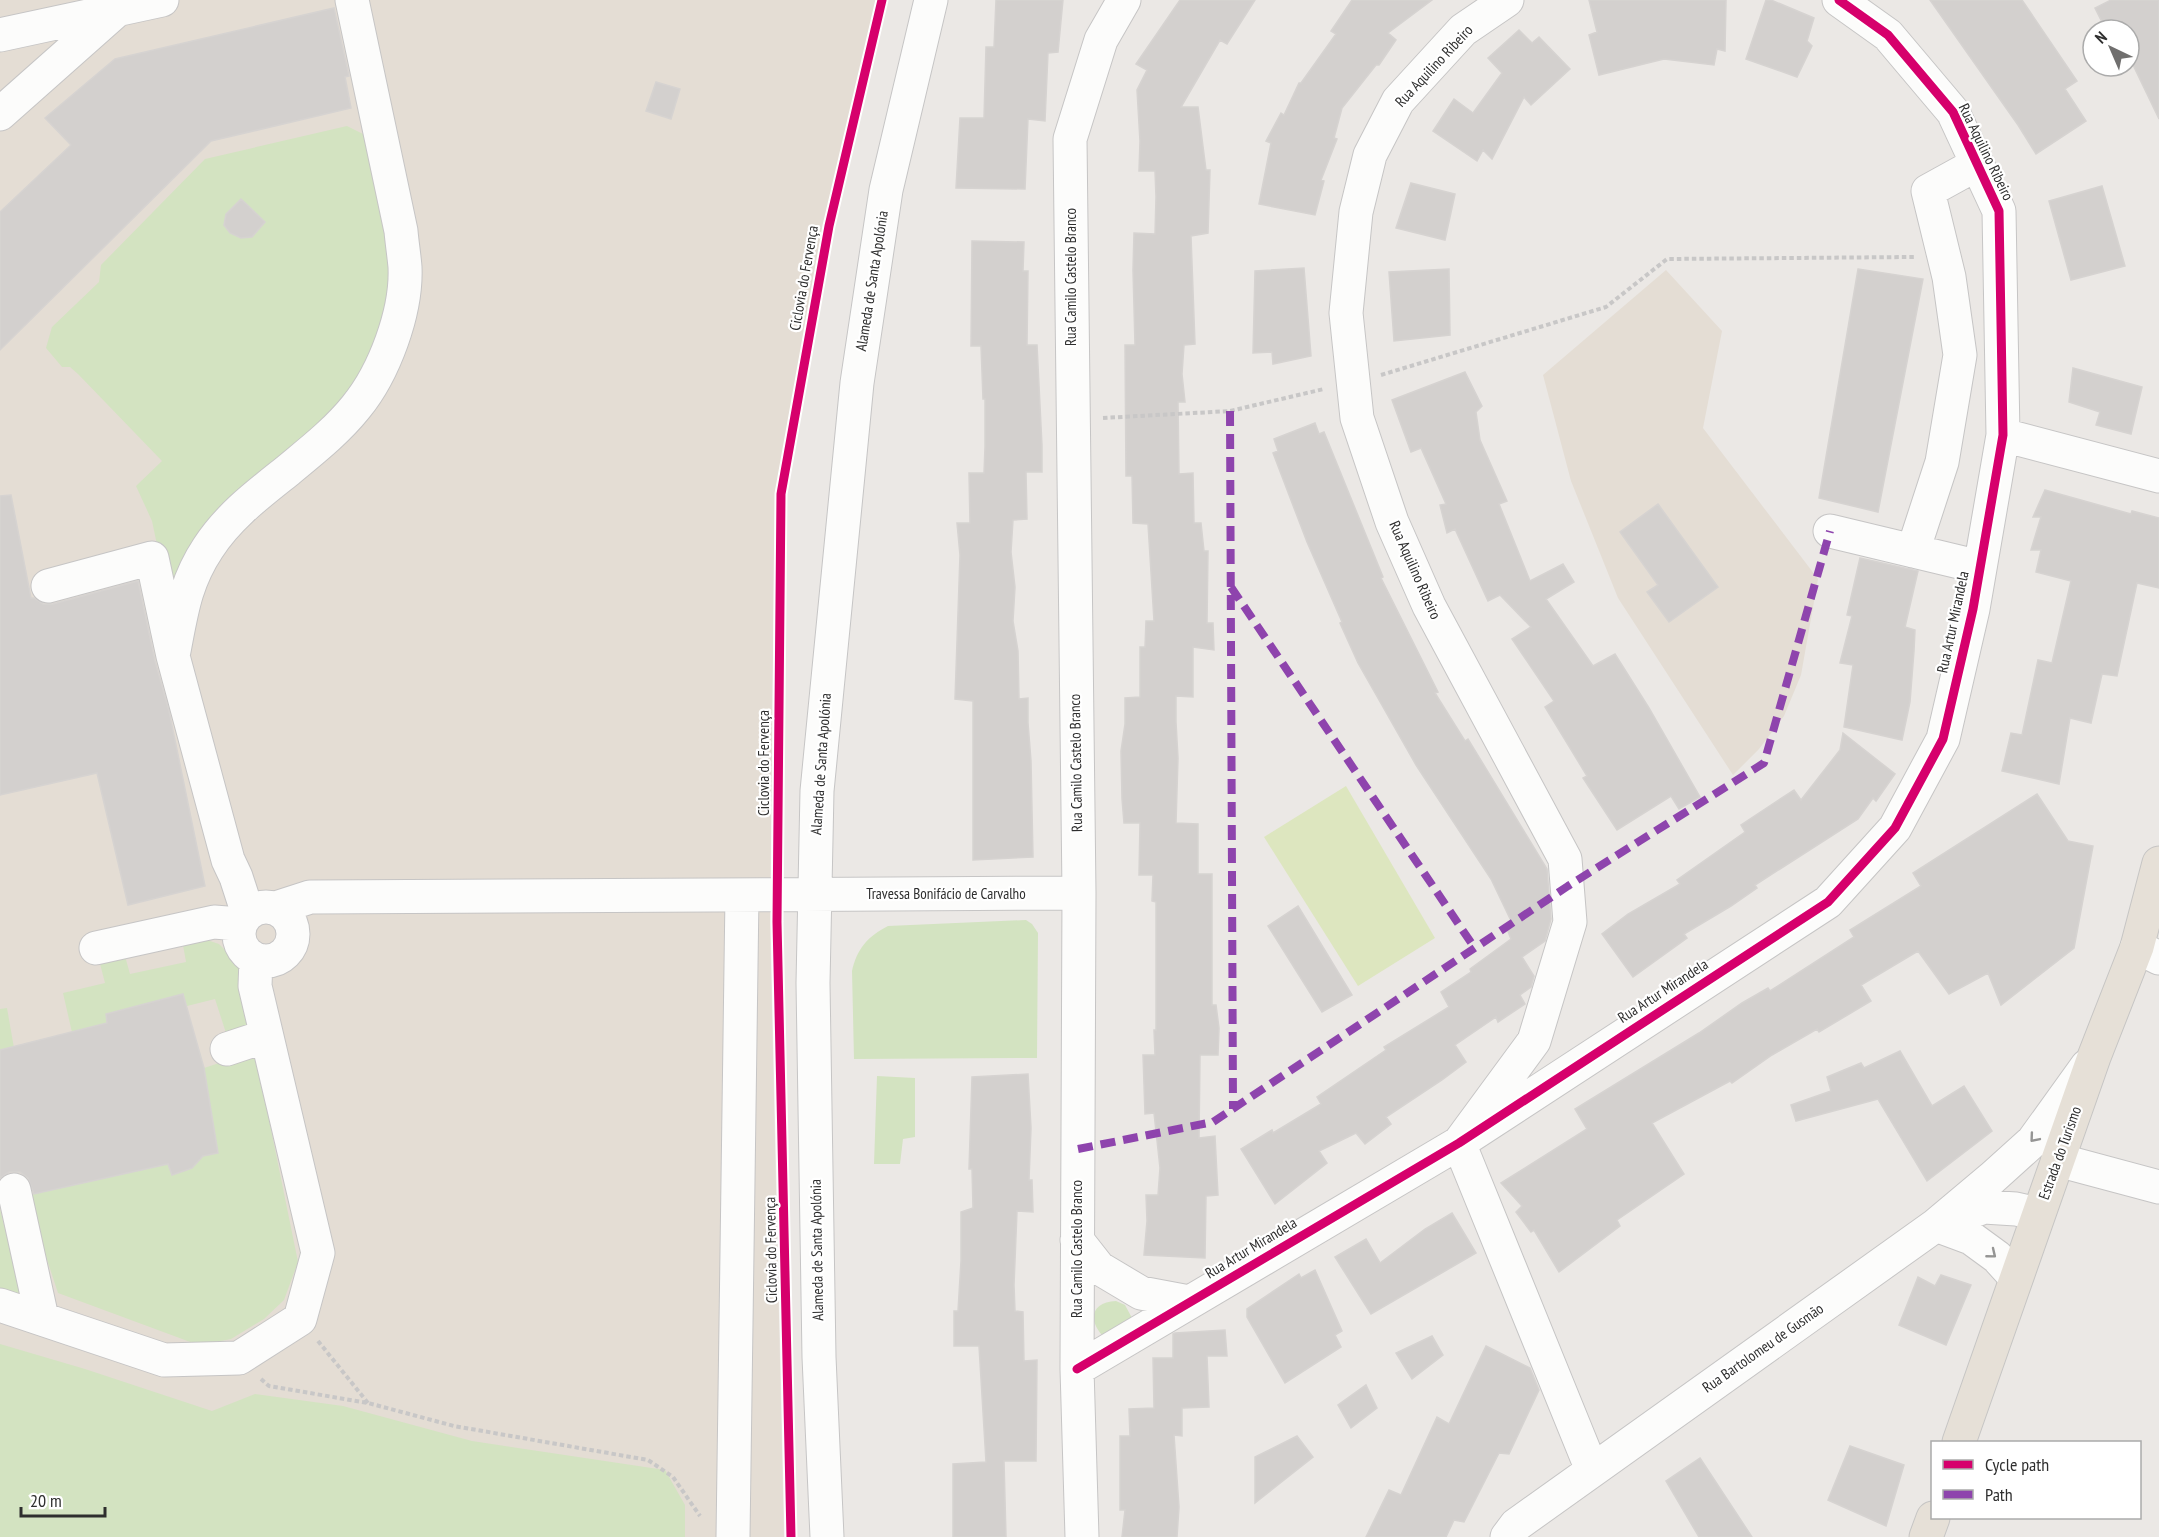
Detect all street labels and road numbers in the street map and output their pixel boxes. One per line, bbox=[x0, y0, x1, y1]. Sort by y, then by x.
street label: Rua Aquilino Ribeiro bbox=[1391, 21, 1477, 111]
street label: Rua Aquilino Ribeiro bbox=[1955, 100, 2018, 203]
street label: Rua Camilo Castelo Branco bbox=[1061, 208, 1080, 346]
street label: Alameda de Santa Apolónia bbox=[851, 209, 892, 352]
street label: Ciclovia do Fervença bbox=[785, 224, 822, 332]
street label: Rua Aquilino Ribeiro bbox=[1385, 518, 1446, 622]
street label: Rua Artur Mirandela bbox=[1932, 569, 1973, 675]
street label: Alameda de Santa Apolónia bbox=[806, 693, 835, 835]
street label: Rua Camilo Castelo Branco bbox=[1065, 694, 1086, 832]
street label: Ciclovia do Fervença bbox=[754, 710, 773, 816]
street label: Travessa Bonifácio de Carvalho bbox=[866, 884, 1026, 903]
street label: Rua Artur Mirandela bbox=[1614, 954, 1711, 1027]
street label: Estrada do Turismo bbox=[2034, 1104, 2085, 1202]
street label: Alameda de Santa Apolónia bbox=[806, 1179, 827, 1321]
street label: Rua Camilo Castelo Branco bbox=[1067, 1180, 1086, 1318]
street label: Ciclovia do Fervença bbox=[760, 1197, 781, 1303]
street label: Rua Artur Mirandela bbox=[1201, 1213, 1300, 1282]
street label: Rua Bartolomeu de Gusmão bbox=[1698, 1299, 1827, 1397]

